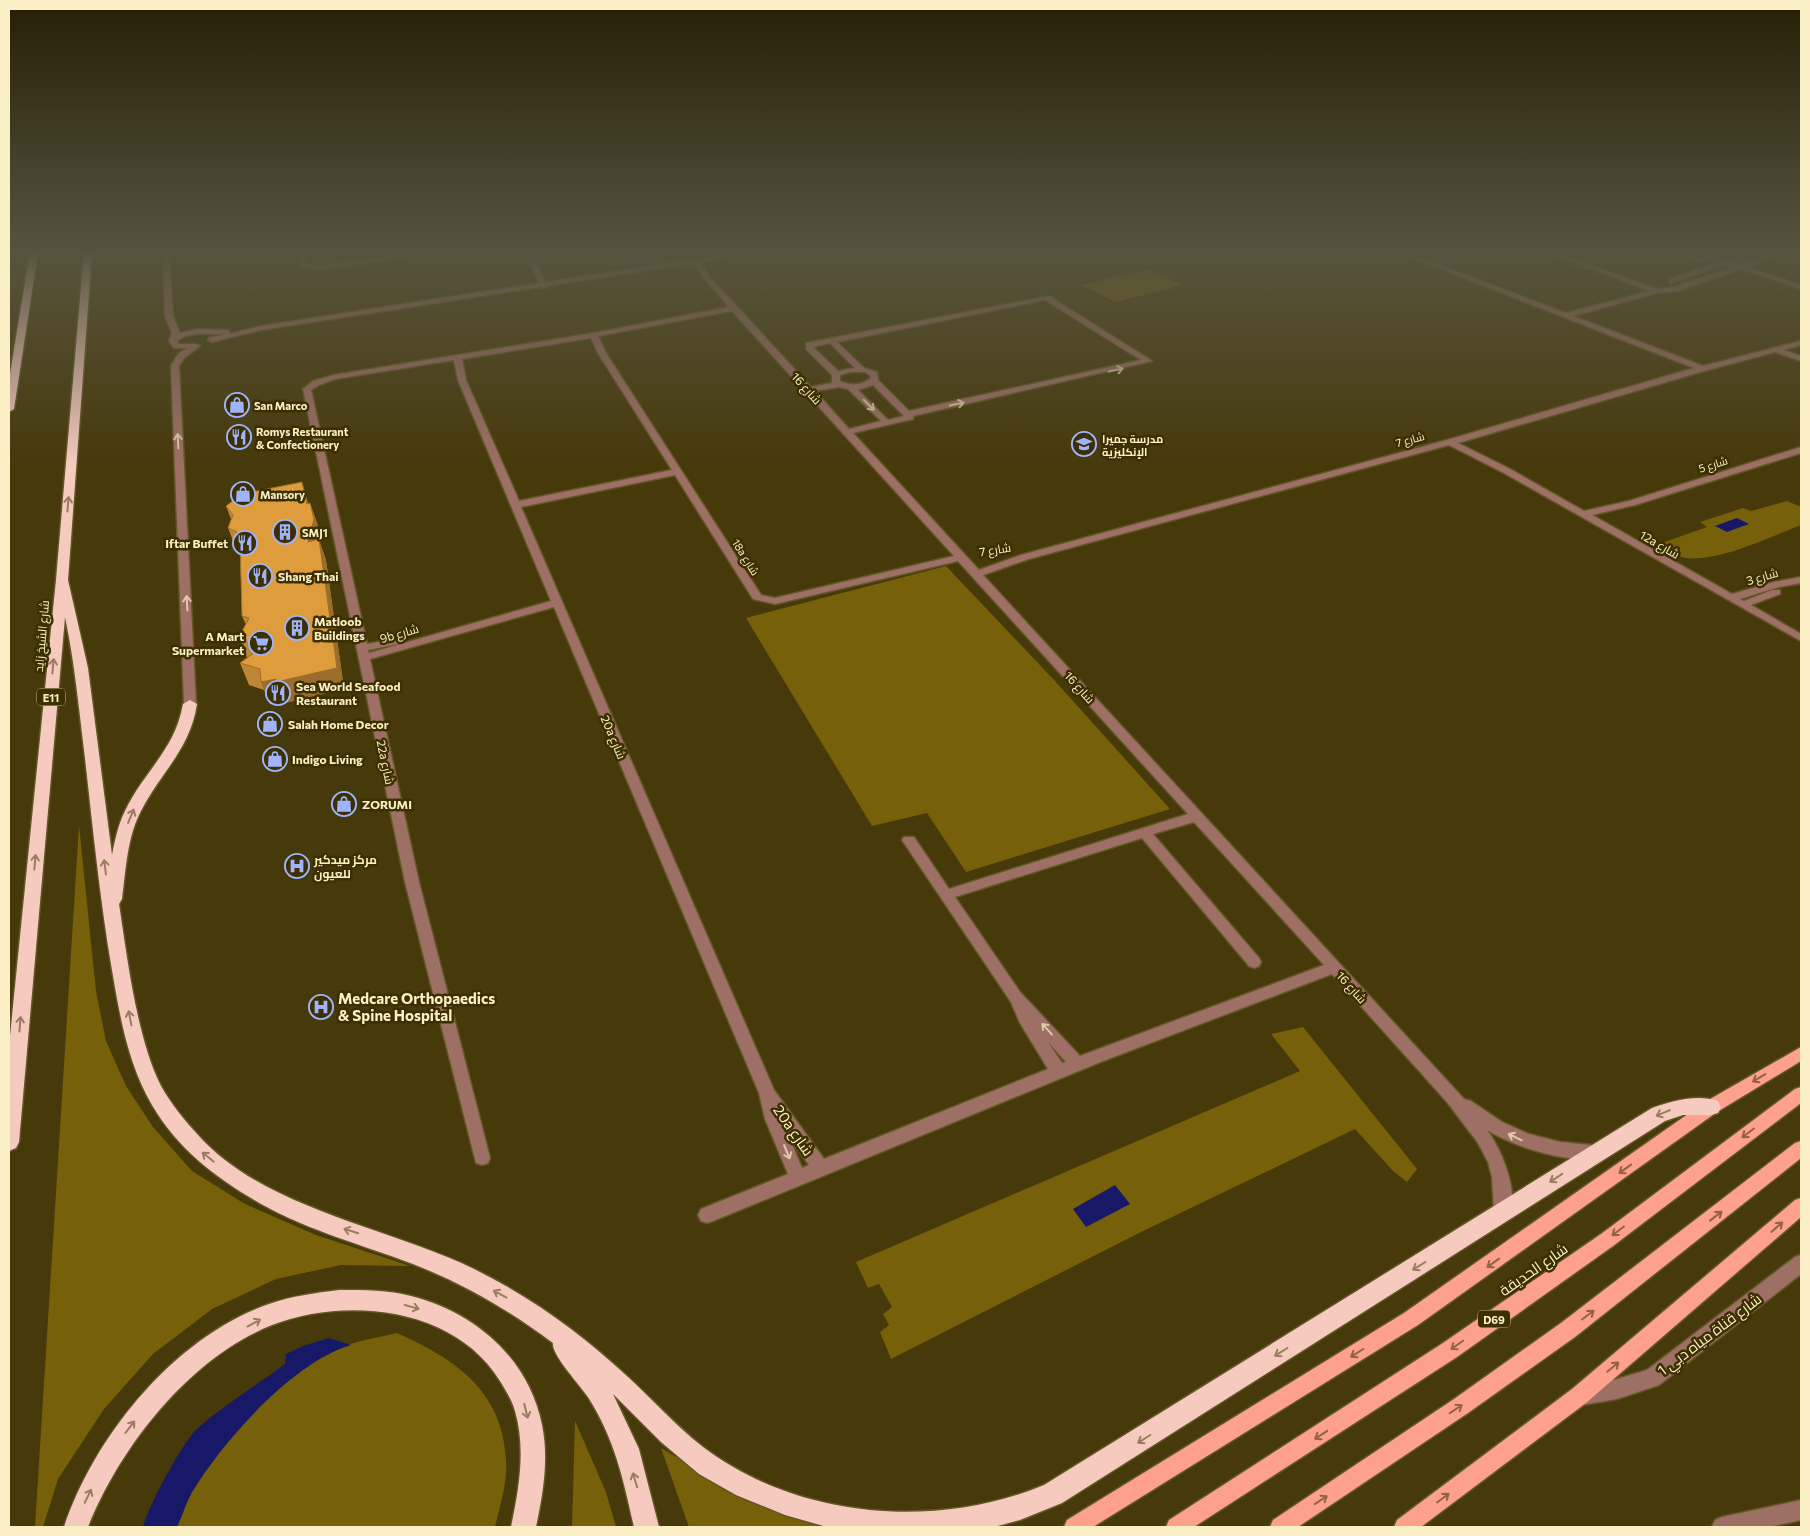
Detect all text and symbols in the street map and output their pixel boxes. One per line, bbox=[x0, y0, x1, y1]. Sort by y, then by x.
one-way arrow bbox=[1107, 365, 1123, 374]
street label: شارع 16 bbox=[788, 369, 825, 408]
shop icon: San Marco bbox=[224, 392, 250, 418]
place label: San Marco bbox=[254, 399, 308, 412]
one-way arrow bbox=[863, 399, 875, 411]
one-way arrow bbox=[948, 399, 964, 408]
restaurant icon: Romys Restaurant & Confectionery bbox=[226, 424, 252, 450]
place label: Romys Restaurant & Confectionery bbox=[256, 425, 349, 451]
street label: شارع 7 bbox=[1394, 429, 1426, 451]
school or university icon: مدرسة جميرا الإنكليزية bbox=[1071, 431, 1097, 457]
place label: مدرسة جميرا الإنكليزية bbox=[1102, 432, 1163, 459]
one-way arrow bbox=[173, 433, 182, 449]
street label: شارع 5 bbox=[1697, 453, 1730, 476]
shop icon: Mansory bbox=[230, 481, 256, 507]
place label: Mansory bbox=[260, 488, 305, 501]
one-way arrow bbox=[63, 496, 72, 512]
building icon: SMJ1 bbox=[272, 519, 298, 545]
place label: SMJ1 bbox=[302, 526, 328, 540]
street label: 12a شارع bbox=[1637, 527, 1682, 563]
restaurant icon: Iftar Buffet bbox=[232, 530, 258, 556]
place label: Iftar Buffet bbox=[165, 536, 228, 550]
street label: 18a شارع bbox=[728, 536, 762, 579]
street label: شارع 7 bbox=[978, 540, 1012, 560]
restaurant icon: Shang Thai bbox=[247, 563, 273, 589]
street label: شارع 3 bbox=[1744, 565, 1780, 589]
place label: Shang Thai bbox=[278, 569, 339, 583]
one-way arrow bbox=[182, 595, 191, 611]
street label: شارع الشيخ زايد bbox=[31, 600, 53, 673]
place label: Matloob Buildings bbox=[314, 614, 365, 642]
building icon: Matloob Buildings bbox=[284, 615, 310, 641]
street label: 9b شارع bbox=[378, 621, 421, 647]
place label: A Mart Supermarket bbox=[172, 629, 244, 657]
supermarket icon: A Mart Supermarket bbox=[248, 630, 274, 656]
one-way arrow bbox=[49, 658, 58, 674]
street label: شارع 16 bbox=[1061, 668, 1098, 707]
place label: Sea World Seafood Restaurant bbox=[296, 679, 400, 707]
restaurant icon: Sea World Seafood Restaurant bbox=[265, 680, 291, 706]
road number: E11 bbox=[37, 689, 65, 706]
shop icon: Salah Home Decor bbox=[257, 711, 283, 737]
street label: 20a شارع bbox=[597, 713, 630, 762]
place label: Salah Home Decor bbox=[288, 717, 389, 731]
street label: 22a شارع bbox=[373, 738, 398, 786]
shop icon: Indigo Living bbox=[262, 746, 288, 772]
place label: Indigo Living bbox=[292, 752, 363, 766]
shop icon: ZORUMI bbox=[331, 791, 357, 817]
place label: ZORUMI bbox=[362, 797, 412, 811]
one-way arrow bbox=[126, 809, 136, 824]
place label: مركز ميدكير للعيون bbox=[313, 852, 377, 882]
hospital icon: مركز ميدكير للعيون bbox=[284, 853, 310, 879]
one-way arrow bbox=[30, 855, 40, 871]
one-way arrow bbox=[100, 859, 110, 875]
street label: شارع 16 bbox=[1333, 968, 1370, 1007]
place label: Medcare Orthopaedics & Spine Hospital bbox=[338, 989, 495, 1024]
hospital icon: Medcare Orthopaedics & Spine Hospital bbox=[308, 994, 334, 1020]
one-way arrow bbox=[125, 1010, 135, 1026]
one-way arrow bbox=[15, 1016, 25, 1032]
one-way arrow bbox=[1041, 1022, 1053, 1035]
one-way arrow bbox=[1753, 1073, 1767, 1083]
street label: 20a شارع bbox=[768, 1101, 818, 1161]
one-way arrow bbox=[1656, 1109, 1671, 1119]
one-way arrow bbox=[1741, 1128, 1755, 1138]
one-way arrow bbox=[1508, 1132, 1523, 1141]
one-way arrow bbox=[783, 1144, 793, 1159]
one-way arrow bbox=[201, 1151, 214, 1162]
one-way arrow bbox=[1618, 1163, 1632, 1174]
one-way arrow bbox=[1549, 1173, 1563, 1183]
one-way arrow bbox=[1709, 1210, 1722, 1221]
one-way arrow bbox=[1770, 1221, 1783, 1233]
one-way arrow bbox=[344, 1226, 359, 1235]
one-way arrow bbox=[1611, 1226, 1625, 1236]
street label: شارع الحديقة bbox=[1495, 1239, 1572, 1302]
one-way arrow bbox=[1486, 1258, 1500, 1268]
one-way arrow bbox=[1412, 1260, 1426, 1271]
one-way arrow bbox=[493, 1289, 508, 1299]
street label: شارع قناة مياه دبي 1 bbox=[1654, 1289, 1767, 1382]
one-way arrow bbox=[403, 1302, 419, 1312]
road number: D69 bbox=[1478, 1310, 1510, 1328]
one-way arrow bbox=[1581, 1310, 1595, 1320]
one-way arrow bbox=[246, 1318, 261, 1328]
one-way arrow bbox=[1450, 1340, 1464, 1350]
one-way arrow bbox=[1350, 1347, 1364, 1358]
one-way arrow bbox=[1275, 1348, 1289, 1358]
one-way arrow bbox=[1607, 1361, 1620, 1372]
one-way arrow bbox=[522, 1402, 531, 1418]
one-way arrow bbox=[1448, 1404, 1462, 1414]
one-way arrow bbox=[125, 1421, 136, 1434]
one-way arrow bbox=[1315, 1430, 1329, 1440]
one-way arrow bbox=[1137, 1434, 1151, 1444]
one-way arrow bbox=[630, 1472, 640, 1488]
one-way arrow bbox=[83, 1489, 93, 1504]
one-way arrow bbox=[1436, 1493, 1450, 1503]
one-way arrow bbox=[1313, 1495, 1327, 1505]

